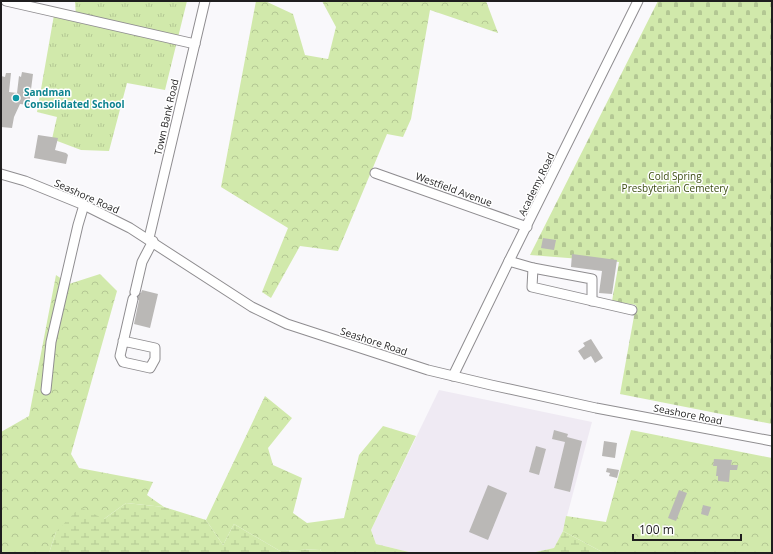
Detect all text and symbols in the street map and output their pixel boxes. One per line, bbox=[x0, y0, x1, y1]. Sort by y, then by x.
street label: Town Bank Road bbox=[150, 77, 182, 157]
place label: Sandman Consolidated School bbox=[24, 85, 125, 111]
marker: Sandman Consolidated School bbox=[11, 93, 21, 103]
street label: Academy Road bbox=[515, 150, 557, 218]
street label: Westfield Avenue bbox=[414, 169, 495, 210]
park label: Cold Spring Presbyterian Cemetery bbox=[622, 169, 729, 195]
street label: Seashore Road bbox=[52, 175, 122, 217]
street label: Seashore Road bbox=[339, 324, 409, 358]
street label: Seashore Road bbox=[652, 400, 724, 428]
scale bar bbox=[633, 516, 741, 542]
text: 100 m bbox=[639, 521, 674, 538]

